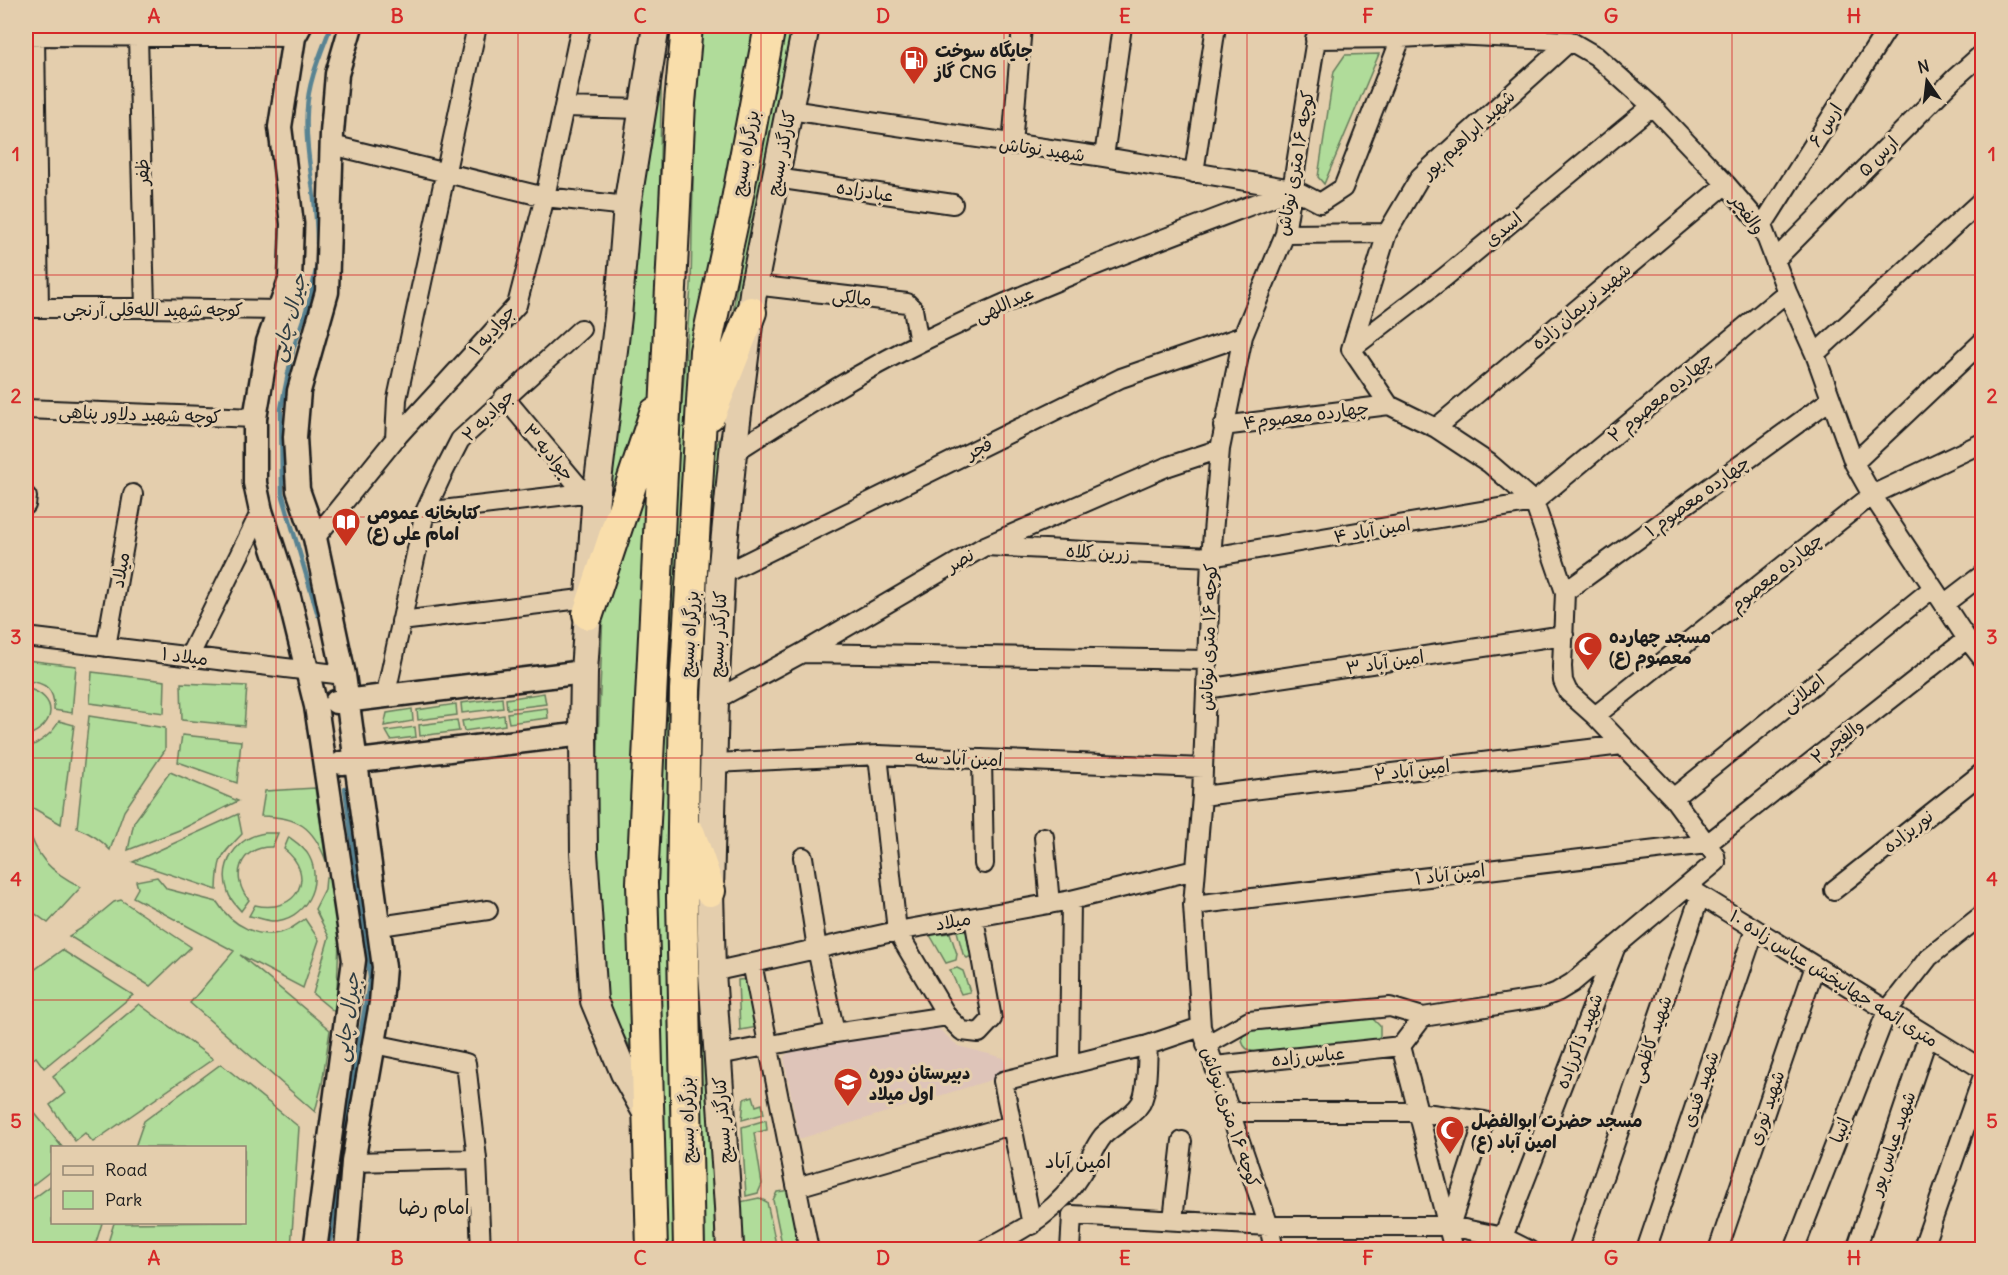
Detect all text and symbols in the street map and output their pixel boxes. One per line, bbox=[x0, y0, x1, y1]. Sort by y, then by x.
text: A bbox=[148, 3, 161, 28]
text: B bbox=[390, 3, 404, 28]
text: C bbox=[633, 3, 647, 28]
text: D bbox=[876, 3, 890, 28]
text: E bbox=[1119, 3, 1131, 28]
text: F bbox=[1362, 3, 1374, 28]
text: G bbox=[1604, 3, 1618, 28]
text: H bbox=[1847, 3, 1861, 28]
place label: جایگاه سوخت گاز CNG bbox=[933, 39, 1033, 83]
fuel station icon: جایگاه سوخت گاز CNG bbox=[898, 44, 930, 86]
north arrow bbox=[1897, 51, 1957, 111]
text: N bbox=[1916, 55, 1931, 77]
street label: شهید ابراهیم پور bbox=[1415, 85, 1522, 187]
street label: کوچه ۱۶ متری نوتاش bbox=[1271, 88, 1320, 238]
street label: ارس ۶ bbox=[1803, 99, 1847, 151]
street label: بزرگراه بسیج bbox=[726, 108, 765, 198]
street label: کنارگذر بسیج bbox=[761, 108, 802, 198]
street label: ارس ۵ bbox=[1853, 131, 1903, 181]
street label: شهید نوتاش bbox=[998, 132, 1086, 166]
text: 1 bbox=[12, 141, 20, 166]
text: 1 bbox=[1988, 141, 1996, 166]
street label: ظفر bbox=[130, 158, 154, 188]
street label: عبادزاده bbox=[835, 175, 895, 207]
street label: والفجر bbox=[1724, 188, 1770, 239]
street label: اسدی bbox=[1480, 207, 1526, 251]
street label: شهید نریمان زاده bbox=[1526, 258, 1636, 354]
water label: جیرال چایی bbox=[264, 270, 313, 364]
street label: عبداللهی bbox=[971, 281, 1037, 327]
street label: مالکی bbox=[831, 283, 873, 311]
street label: کوچه شهید الله‌قلی آرنجی bbox=[63, 298, 244, 322]
street label: جوادیه ۱ bbox=[464, 300, 520, 360]
street label: چهارده معصوم ۲ bbox=[1603, 347, 1719, 450]
text: 2 bbox=[11, 383, 22, 408]
text: 2 bbox=[1987, 383, 1998, 408]
street label: جوادیه ۲ bbox=[457, 384, 519, 446]
street label: چهارده معصوم۴ bbox=[1242, 396, 1371, 437]
street label: کوچه شهید دلاور پناهی bbox=[58, 400, 222, 429]
street label: جوادیه ۳ bbox=[518, 419, 580, 485]
street label: فجر bbox=[960, 432, 996, 465]
street label: چهارده معصوم ۱ bbox=[1640, 450, 1756, 544]
place label: کتابخانه عمومی امام علی (ع) bbox=[367, 501, 481, 548]
library icon: کتابخانه عمومی امام علی (ع) bbox=[330, 506, 362, 548]
street label: ۴ امین آباد bbox=[1332, 512, 1412, 548]
street label: چهارده معصوم bbox=[1725, 527, 1829, 619]
street label: زرین کلاه bbox=[1065, 539, 1131, 565]
street label: نصر bbox=[940, 543, 978, 578]
street label: میلاد bbox=[106, 550, 134, 590]
street label: کوچه ۱۶ متری نوتاش bbox=[1194, 563, 1223, 711]
street label: بزرگراه بسیج bbox=[674, 590, 705, 678]
street label: کنارگذر بسیج bbox=[704, 590, 733, 678]
text: 3 bbox=[10, 624, 22, 649]
text: 3 bbox=[1986, 624, 1998, 649]
place label: مسجد چهارده معصوم (ع) bbox=[1609, 625, 1711, 672]
mosque icon: مسجد چهارده معصوم (ع) bbox=[1572, 630, 1604, 672]
street label: میلاد ۱ bbox=[160, 642, 210, 670]
street label: ۳ امین آباد bbox=[1344, 644, 1426, 680]
street label: اصلانی bbox=[1777, 669, 1829, 717]
street label: والفجر ۲ bbox=[1806, 713, 1868, 769]
street label: امین آباد سه bbox=[915, 745, 1003, 771]
street label: ۲ امین آباد bbox=[1373, 754, 1451, 786]
street label: نوریزاده bbox=[1878, 804, 1938, 858]
street label: ۱ امین آباد bbox=[1414, 858, 1486, 890]
text: 4 bbox=[10, 866, 22, 891]
text: 4 bbox=[1986, 866, 1998, 891]
street label: ۱۰ متری ائمه جهانبخش عباس زاده bbox=[1725, 904, 1943, 1052]
street label: میلاد bbox=[933, 907, 973, 935]
water label: جیرال چایی bbox=[327, 970, 366, 1063]
street label: شهید ذاکرزاده bbox=[1550, 990, 1608, 1092]
street label: شهید کاظمی bbox=[1625, 992, 1677, 1086]
street label: عباس زاده bbox=[1270, 1041, 1346, 1071]
street label: کوچه ۱۶ متری نوتاش bbox=[1195, 1044, 1266, 1191]
street label: شهید قندی bbox=[1676, 1048, 1724, 1130]
place label: دبیرستان دوره اول میلاد bbox=[869, 1061, 970, 1105]
school or university icon: دبیرستان دوره اول میلاد bbox=[832, 1066, 864, 1108]
street label: شهید نوری bbox=[1742, 1068, 1790, 1148]
street label: بزرگراه بسیج bbox=[675, 1076, 700, 1164]
street label: کنارگذر بسیج bbox=[707, 1076, 737, 1164]
street label: شهید عباس پور bbox=[1863, 1088, 1921, 1200]
text: 5 bbox=[10, 1108, 22, 1133]
text: 5 bbox=[1986, 1108, 1998, 1133]
place label: مسجد حضرت ابوالفضل (ع) امین آباد bbox=[1471, 1109, 1643, 1154]
mosque icon: مسجد حضرت ابوالفضل (ع) امین آباد bbox=[1434, 1114, 1466, 1156]
street label: انبیا bbox=[1825, 1114, 1855, 1146]
legend bbox=[51, 1146, 246, 1224]
district label: امین آباد bbox=[1045, 1148, 1111, 1173]
text: Road bbox=[105, 1158, 148, 1181]
text: Park bbox=[105, 1188, 142, 1211]
district label: امام رضا bbox=[398, 1194, 470, 1222]
text: A bbox=[148, 1245, 161, 1270]
text: B bbox=[390, 1245, 404, 1270]
text: C bbox=[633, 1245, 647, 1270]
text: D bbox=[876, 1245, 890, 1270]
text: E bbox=[1119, 1245, 1131, 1270]
text: F bbox=[1362, 1245, 1374, 1270]
text: G bbox=[1604, 1245, 1618, 1270]
text: H bbox=[1847, 1245, 1861, 1270]

